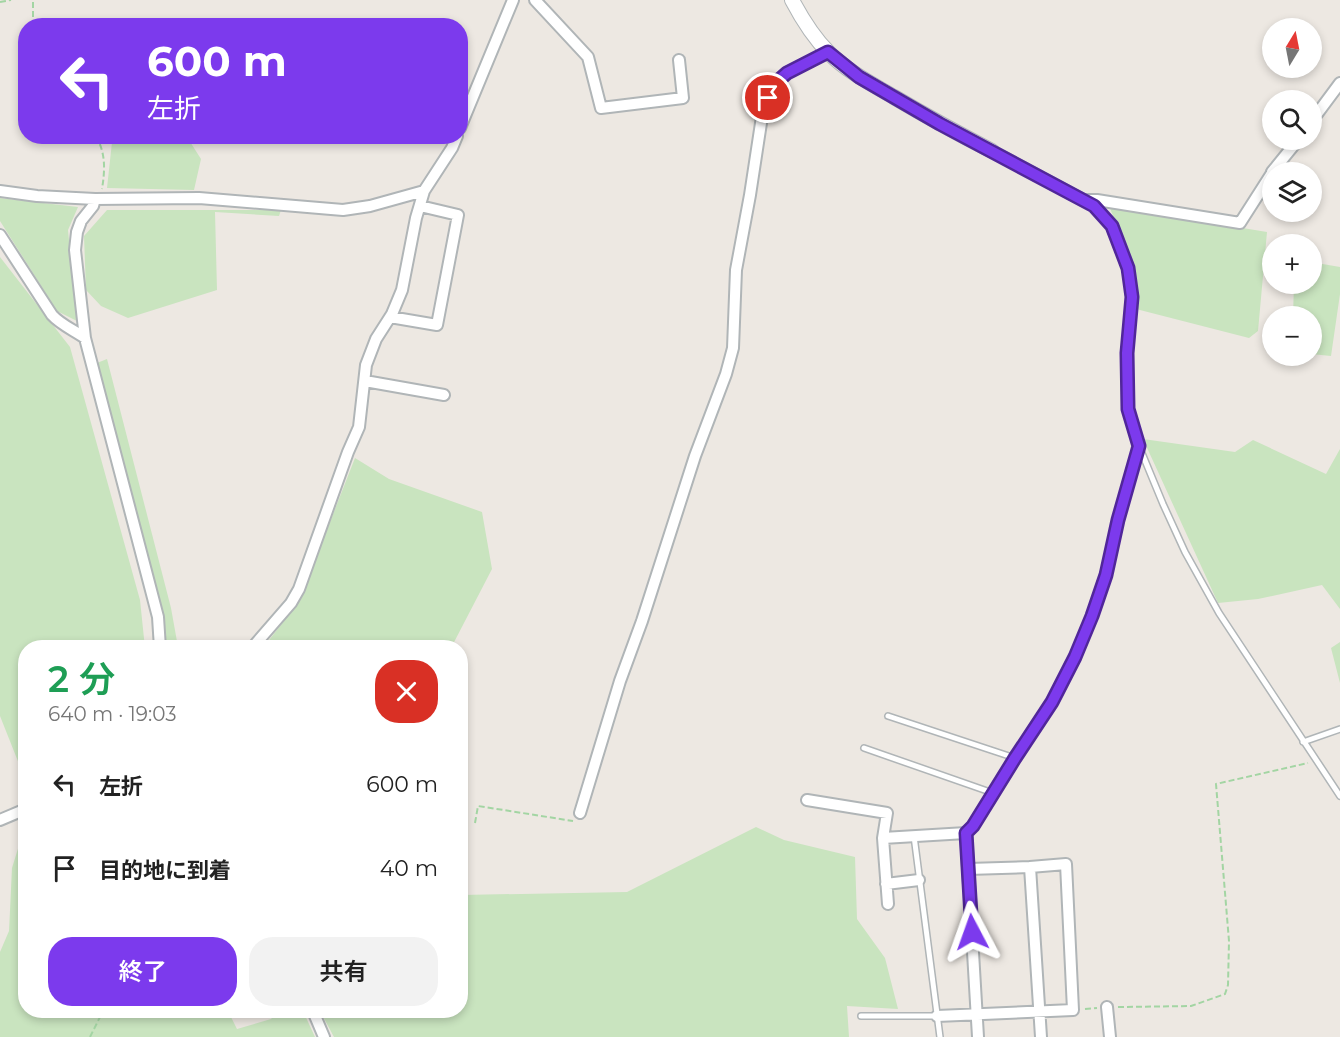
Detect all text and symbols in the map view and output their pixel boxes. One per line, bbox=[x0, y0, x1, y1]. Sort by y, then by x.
north arrow bbox=[1262, 18, 1322, 78]
map controls bbox=[1262, 18, 1322, 366]
text: 600 m bbox=[147, 35, 287, 87]
icon: left bbox=[48, 42, 126, 120]
pin bbox=[742, 72, 793, 123]
icon: arrive bbox=[751, 81, 784, 114]
button: search bbox=[1262, 90, 1322, 150]
text: 左折 bbox=[147, 92, 201, 125]
button: layers bbox=[1262, 162, 1322, 222]
button: + bbox=[1262, 234, 1322, 294]
button: − bbox=[1262, 306, 1322, 366]
text: 2 分 bbox=[48, 657, 115, 701]
button: close bbox=[375, 660, 438, 723]
text: 640 m · 19:03 bbox=[48, 702, 177, 726]
icon: left bbox=[48, 768, 81, 801]
text: 600 m bbox=[366, 771, 438, 798]
text: 左折 bbox=[99, 773, 143, 800]
icon: arrive bbox=[48, 852, 81, 885]
text: 40 m bbox=[380, 855, 438, 882]
text: 目的地に到着 bbox=[99, 857, 231, 884]
position arrow bbox=[940, 900, 1004, 964]
button: 終了 bbox=[48, 937, 237, 1006]
button: 共有 bbox=[249, 937, 438, 1006]

